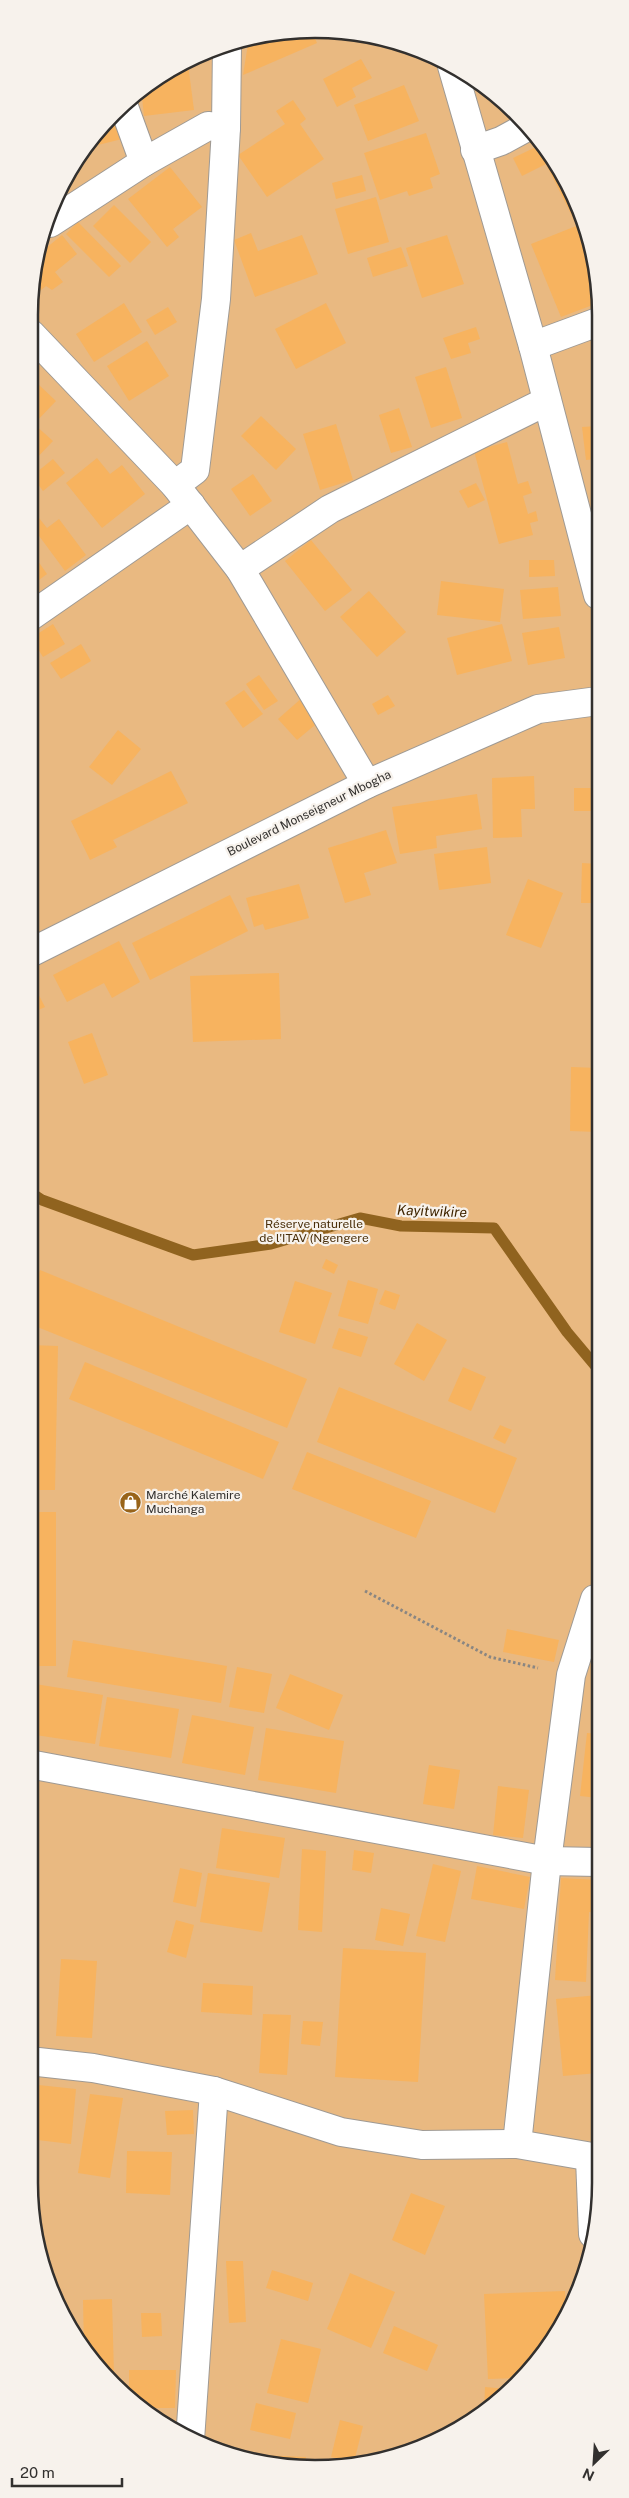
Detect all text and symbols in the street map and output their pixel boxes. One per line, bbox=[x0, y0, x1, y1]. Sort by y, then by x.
street label: Boulevard Monseigneur Mbogha bbox=[225, 767, 393, 859]
water label: Kayitwikire bbox=[397, 1202, 468, 1220]
park label: Réserve naturelle de l'ITAV (Ngengere bbox=[259, 1217, 369, 1245]
place label: Marché Kalemire Muchanga bbox=[146, 1488, 241, 1516]
shop icon: Marché Kalemire Muchanga bbox=[118, 1490, 142, 1514]
north arrow bbox=[569, 2438, 619, 2488]
scale bar bbox=[12, 2456, 122, 2488]
text: 20 m bbox=[20, 2464, 55, 2481]
text: N bbox=[580, 2465, 597, 2484]

